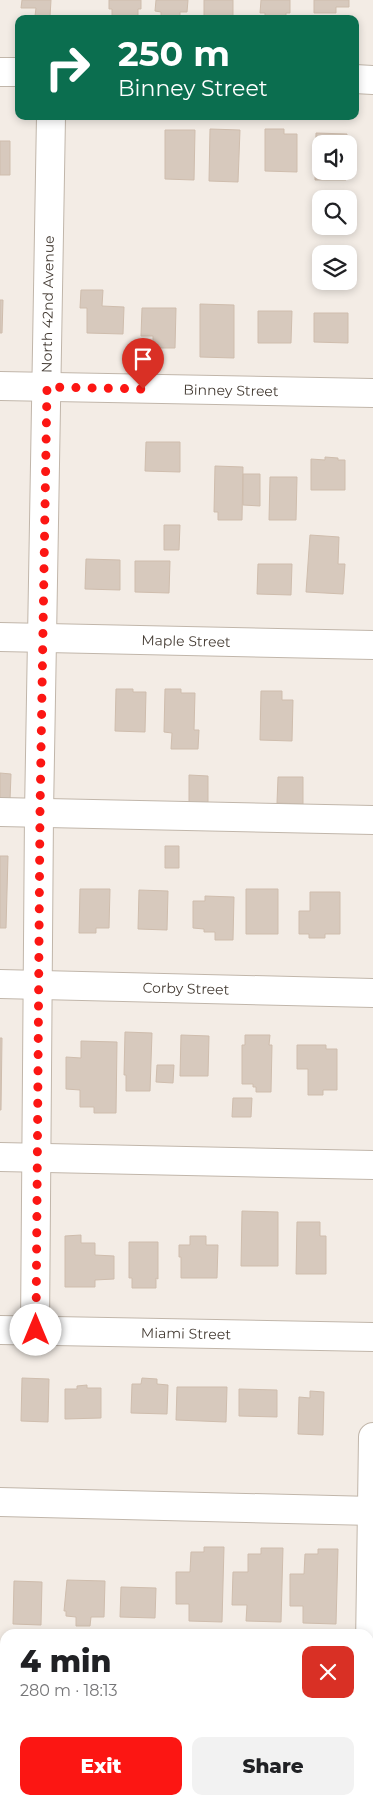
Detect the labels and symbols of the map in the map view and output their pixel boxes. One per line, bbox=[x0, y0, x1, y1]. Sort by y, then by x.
street label: North 42nd Avenue bbox=[38, 235, 58, 373]
pin bbox=[122, 338, 164, 389]
street label: Binney Street bbox=[183, 380, 279, 400]
street label: Maple Street bbox=[141, 631, 231, 651]
street label: Corby Street bbox=[142, 978, 230, 999]
position arrow bbox=[9, 1303, 61, 1355]
street label: Miami Street bbox=[141, 1324, 231, 1343]

